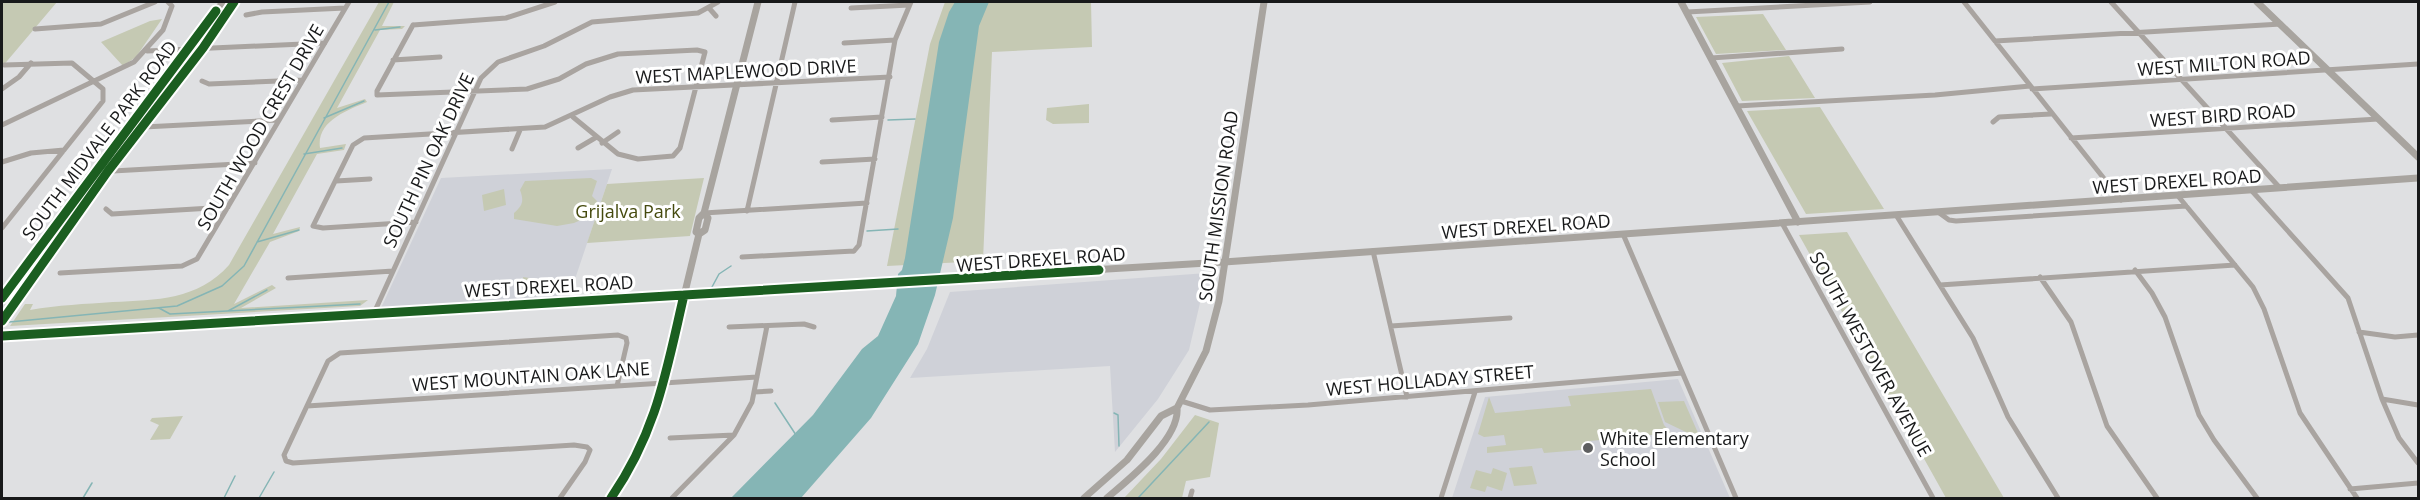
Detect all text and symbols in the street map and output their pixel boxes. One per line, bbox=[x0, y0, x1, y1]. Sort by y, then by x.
street label: SOUTH WOOD CREST DRIVE bbox=[191, 20, 329, 234]
street label: SOUTH MIDVALE PARK ROAD bbox=[16, 35, 182, 245]
street label: WEST MILTON ROAD bbox=[2137, 45, 2311, 81]
street label: WEST MAPLEWOOD DRIVE bbox=[635, 53, 857, 89]
street label: SOUTH PIN OAK DRIVE bbox=[377, 69, 479, 251]
street label: WEST BIRD ROAD bbox=[2149, 98, 2297, 132]
street label: SOUTH MISSION ROAD bbox=[1193, 109, 1243, 303]
street label: WEST DREXEL ROAD bbox=[2092, 163, 2262, 199]
park label: Grijalva Park bbox=[575, 199, 681, 223]
street label: WEST DREXEL ROAD bbox=[1441, 208, 1611, 244]
street label: WEST DREXEL ROAD bbox=[956, 241, 1126, 277]
street label: SOUTH WESTOVER AVENUE bbox=[1805, 247, 1937, 461]
street label: WEST DREXEL ROAD bbox=[464, 270, 634, 302]
street label: WEST MOUNTAIN OAK LANE bbox=[411, 356, 651, 396]
street label: WEST HOLLADAY STREET bbox=[1325, 359, 1535, 401]
place label: White Elementary School bbox=[1600, 426, 1750, 471]
marker: White Elementary School bbox=[1581, 441, 1595, 455]

